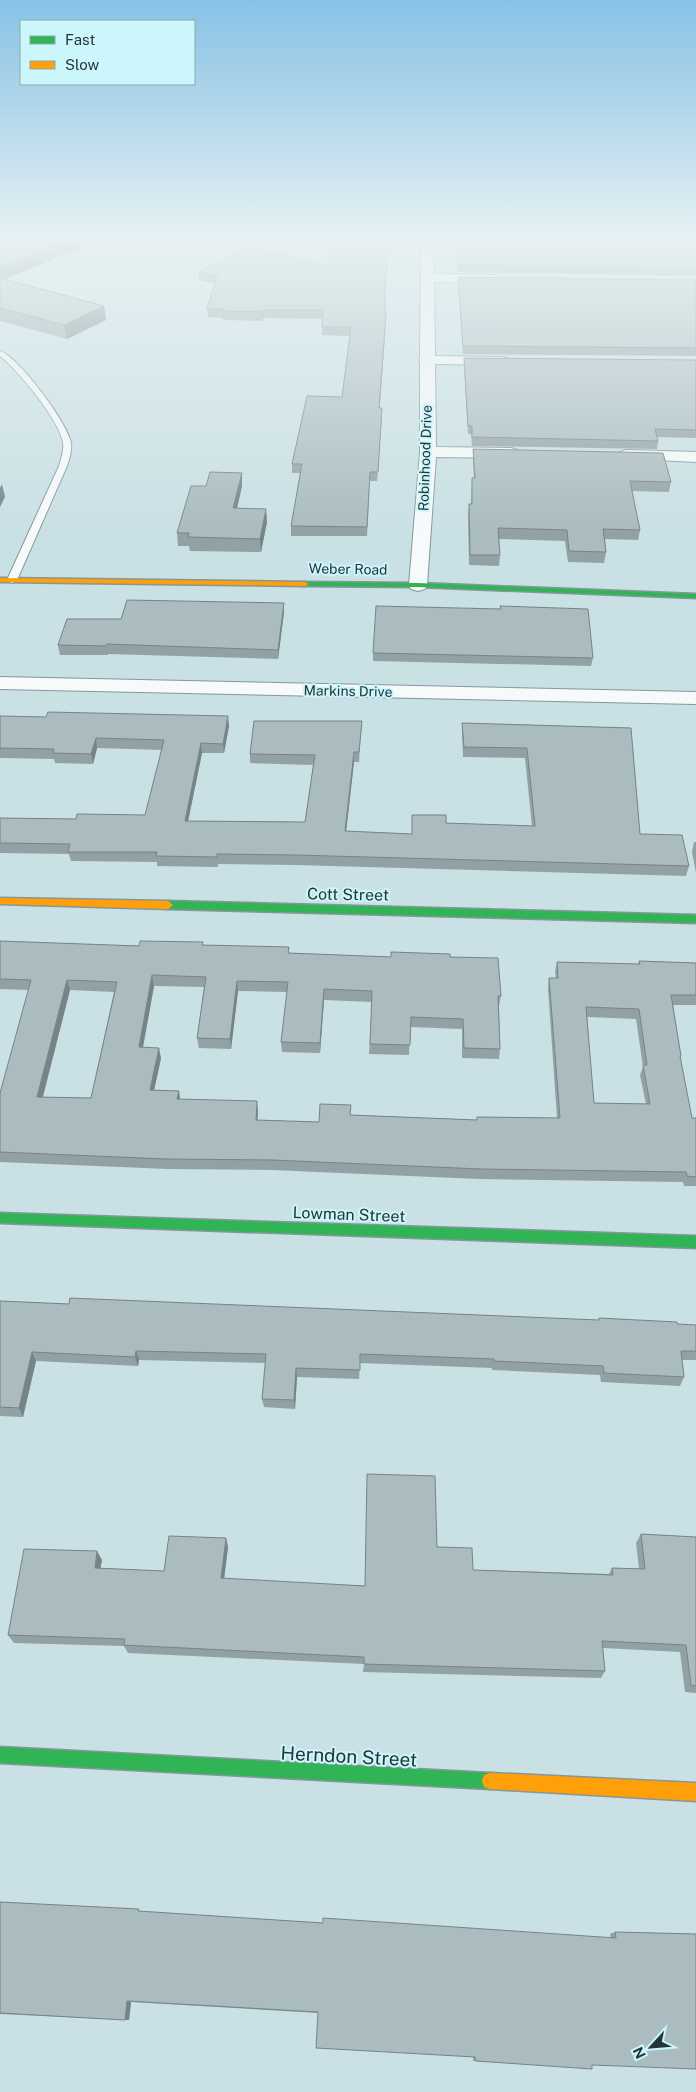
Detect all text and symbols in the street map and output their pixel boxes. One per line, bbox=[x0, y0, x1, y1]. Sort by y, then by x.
legend bbox=[20, 20, 195, 85]
text: Fast bbox=[65, 31, 95, 48]
text: Slow bbox=[65, 56, 100, 73]
street label: Robinhood Drive bbox=[415, 405, 435, 511]
street label: Weber Road bbox=[308, 560, 388, 578]
street label: Markins Drive bbox=[303, 682, 393, 700]
street label: Cott Street bbox=[307, 884, 389, 905]
street label: Lowman Street bbox=[292, 1203, 406, 1226]
street label: Herndon Street bbox=[280, 1741, 418, 1771]
north arrow bbox=[626, 2022, 676, 2072]
text: N bbox=[630, 2044, 649, 2061]

